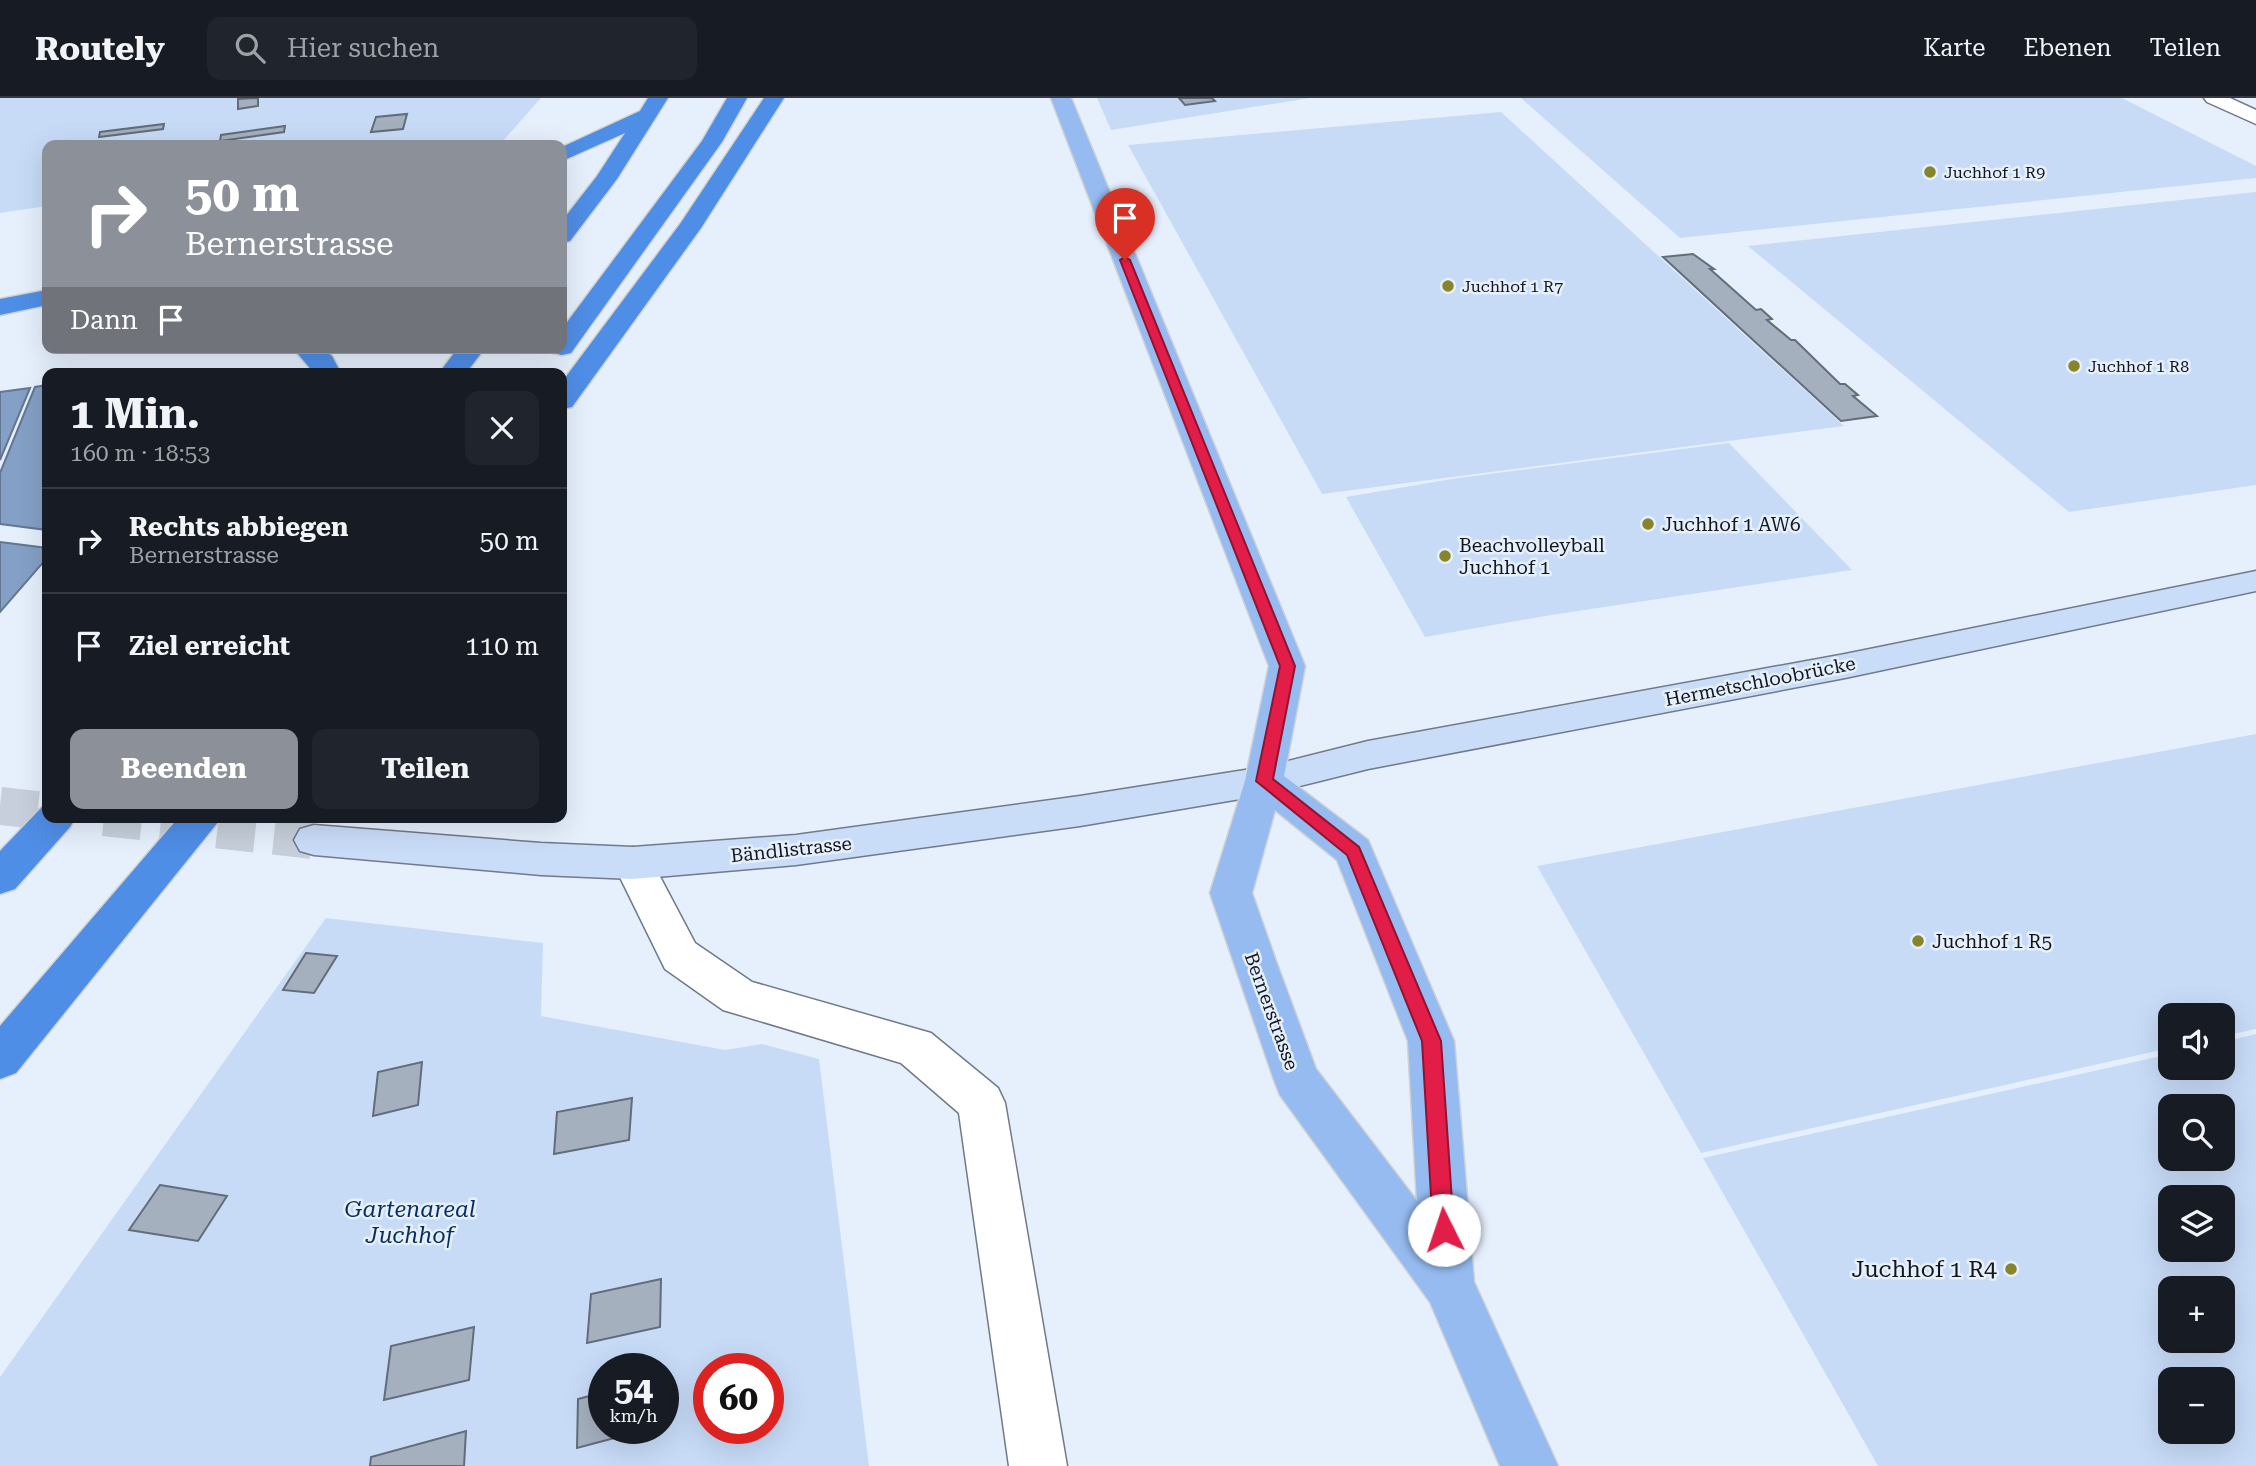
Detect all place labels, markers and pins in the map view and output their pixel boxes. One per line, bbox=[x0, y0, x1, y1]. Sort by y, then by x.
place label: Juchhof 1 R9 bbox=[1944, 163, 2045, 182]
marker: Juchhof 1 R9 bbox=[1922, 164, 1938, 180]
pin bbox=[1095, 188, 1155, 260]
place label: Juchhof 1 R7 bbox=[1462, 277, 1563, 296]
marker: Juchhof 1 R7 bbox=[1440, 278, 1456, 294]
place label: Juchhof 1 R8 bbox=[2088, 357, 2189, 376]
marker: Juchhof 1 R8 bbox=[2066, 358, 2082, 374]
place label: Juchhof 1 AW6 bbox=[1662, 513, 1801, 536]
marker: Juchhof 1 AW6 bbox=[1640, 516, 1656, 532]
place label: Beachvolleyball Juchhof 1 bbox=[1459, 534, 1605, 579]
marker: Beachvolleyball Juchhof 1 bbox=[1437, 548, 1453, 564]
place label: Juchhof 1 R5 bbox=[1932, 930, 2052, 953]
marker: Juchhof 1 R5 bbox=[1910, 933, 1926, 949]
place label: Juchhof 1 R4 bbox=[1852, 1256, 1997, 1283]
marker: Juchhof 1 R4 bbox=[2003, 1261, 2019, 1277]

